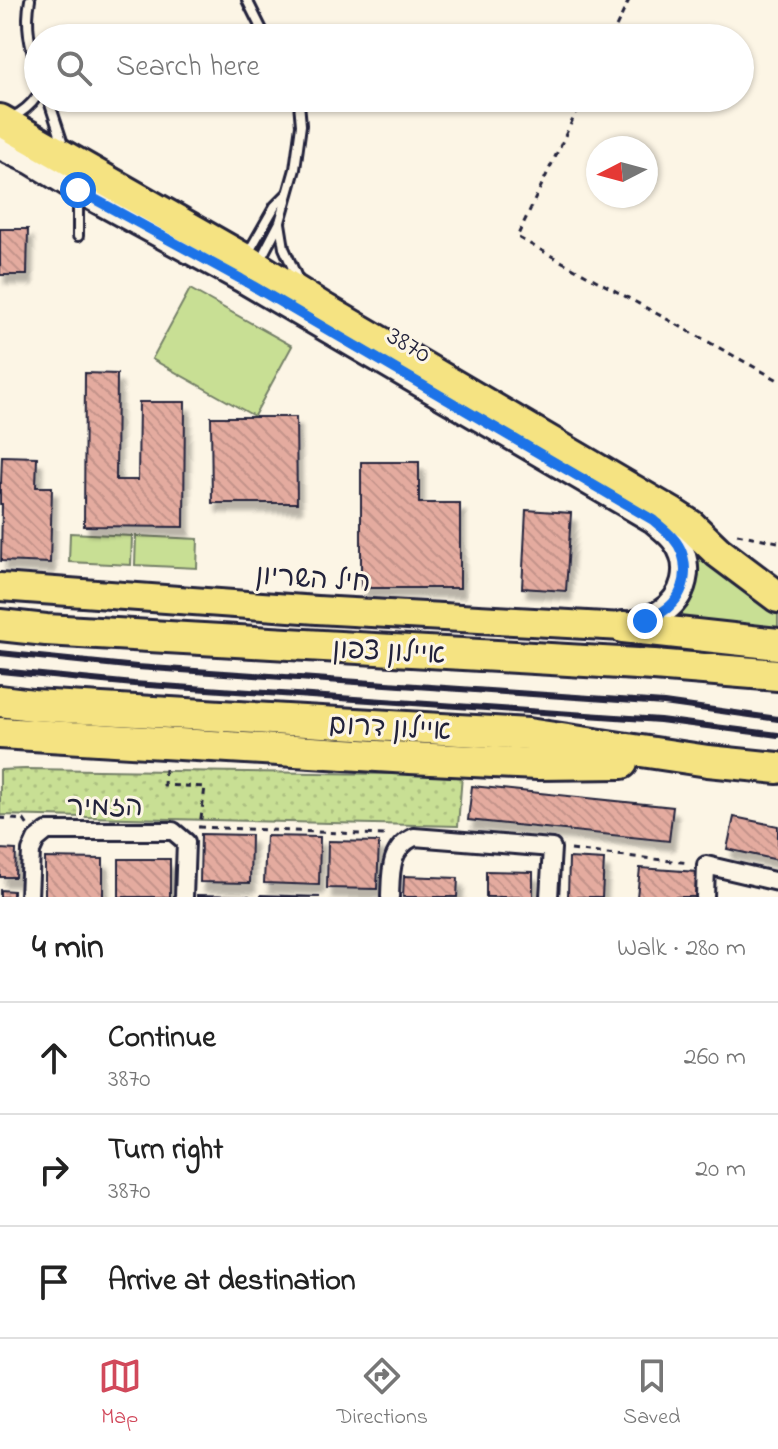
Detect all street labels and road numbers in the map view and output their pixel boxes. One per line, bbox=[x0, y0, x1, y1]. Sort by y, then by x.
street label: 3870 bbox=[378, 317, 438, 375]
street label: חיל השריון bbox=[254, 556, 372, 605]
street label: איילון צפון bbox=[331, 630, 446, 677]
street label: איילון דרום bbox=[328, 706, 452, 753]
street label: הזמיר bbox=[67, 788, 143, 829]

